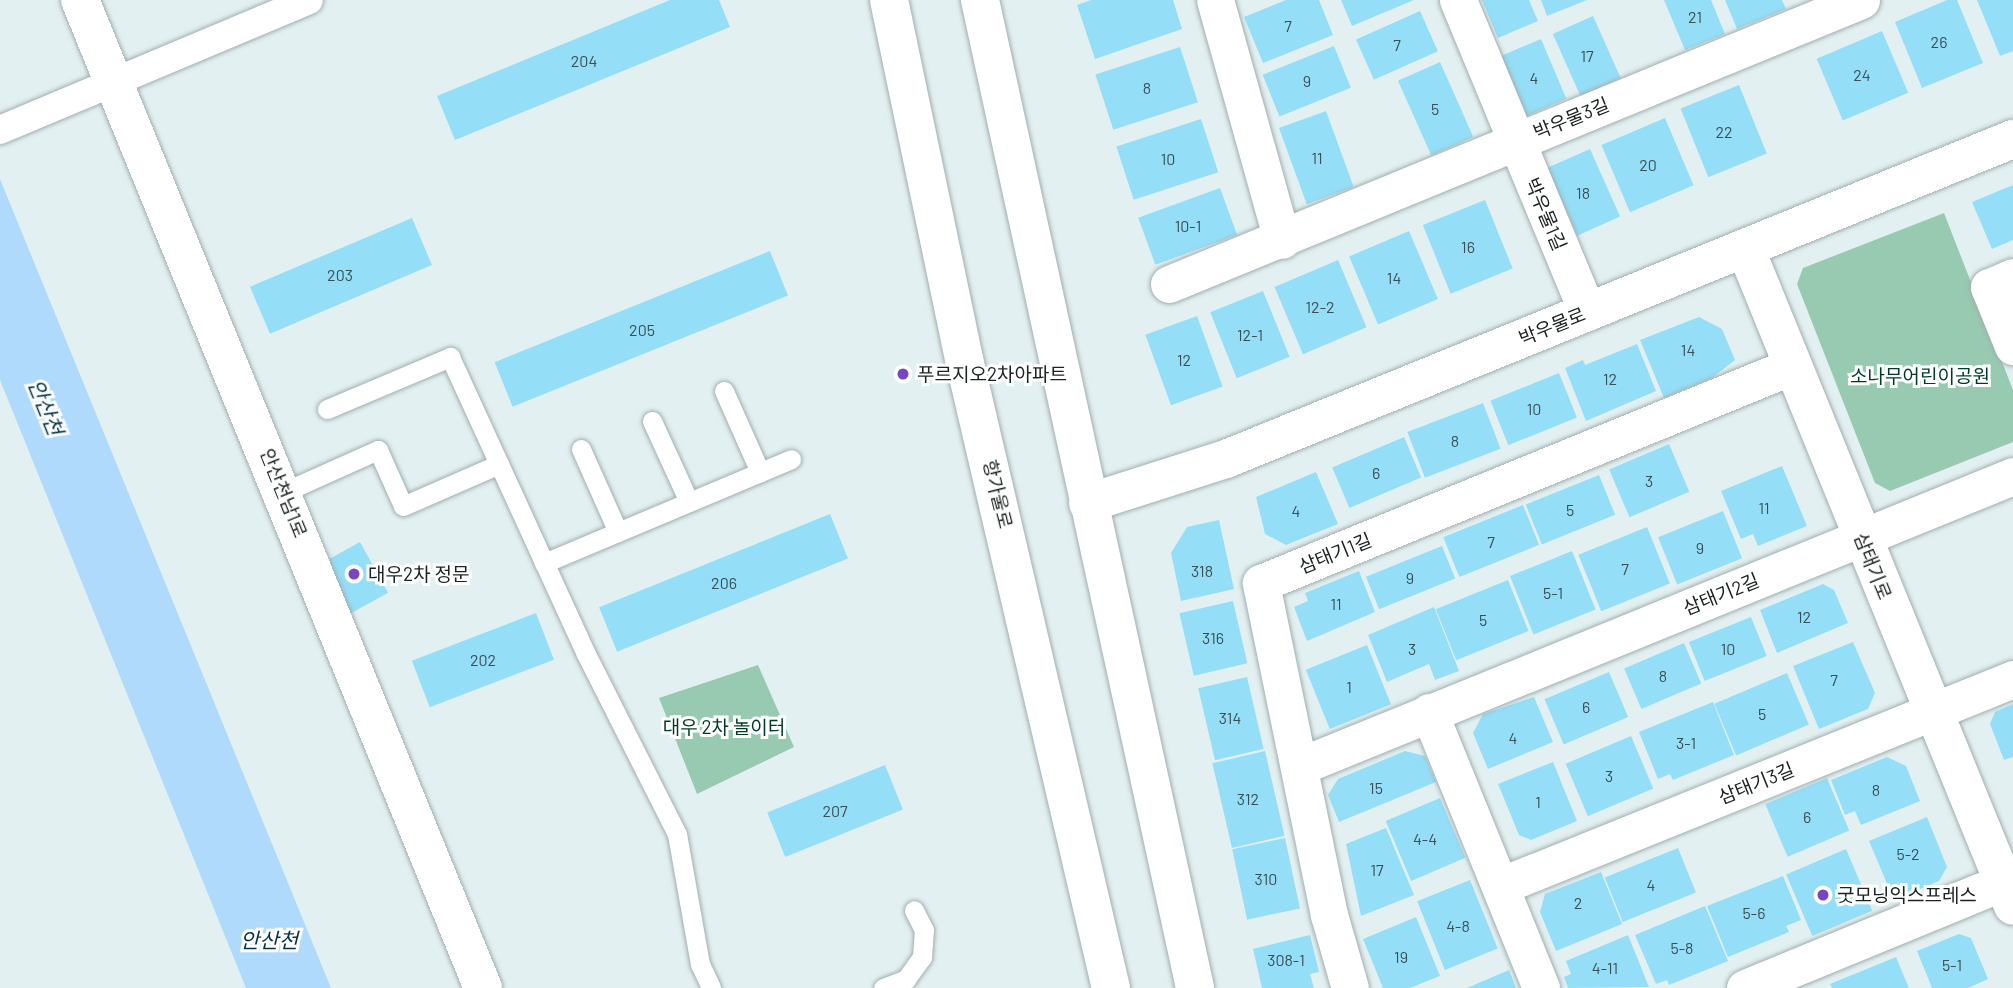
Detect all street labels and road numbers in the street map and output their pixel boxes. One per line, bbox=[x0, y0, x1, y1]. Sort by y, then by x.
street label: 박우물3길 bbox=[1530, 93, 1612, 143]
street label: 박우물1길 bbox=[1521, 174, 1571, 254]
street label: 박우물로 bbox=[1515, 302, 1589, 350]
street label: 안산천남1로 bbox=[256, 445, 312, 541]
street label: 항가울로 bbox=[978, 457, 1018, 531]
street label: 삼태기1길 bbox=[1295, 528, 1375, 578]
street label: 삼태기로 bbox=[1849, 529, 1897, 603]
street label: 삼태기2길 bbox=[1680, 568, 1762, 620]
street label: 삼태기3길 bbox=[1715, 758, 1797, 808]

